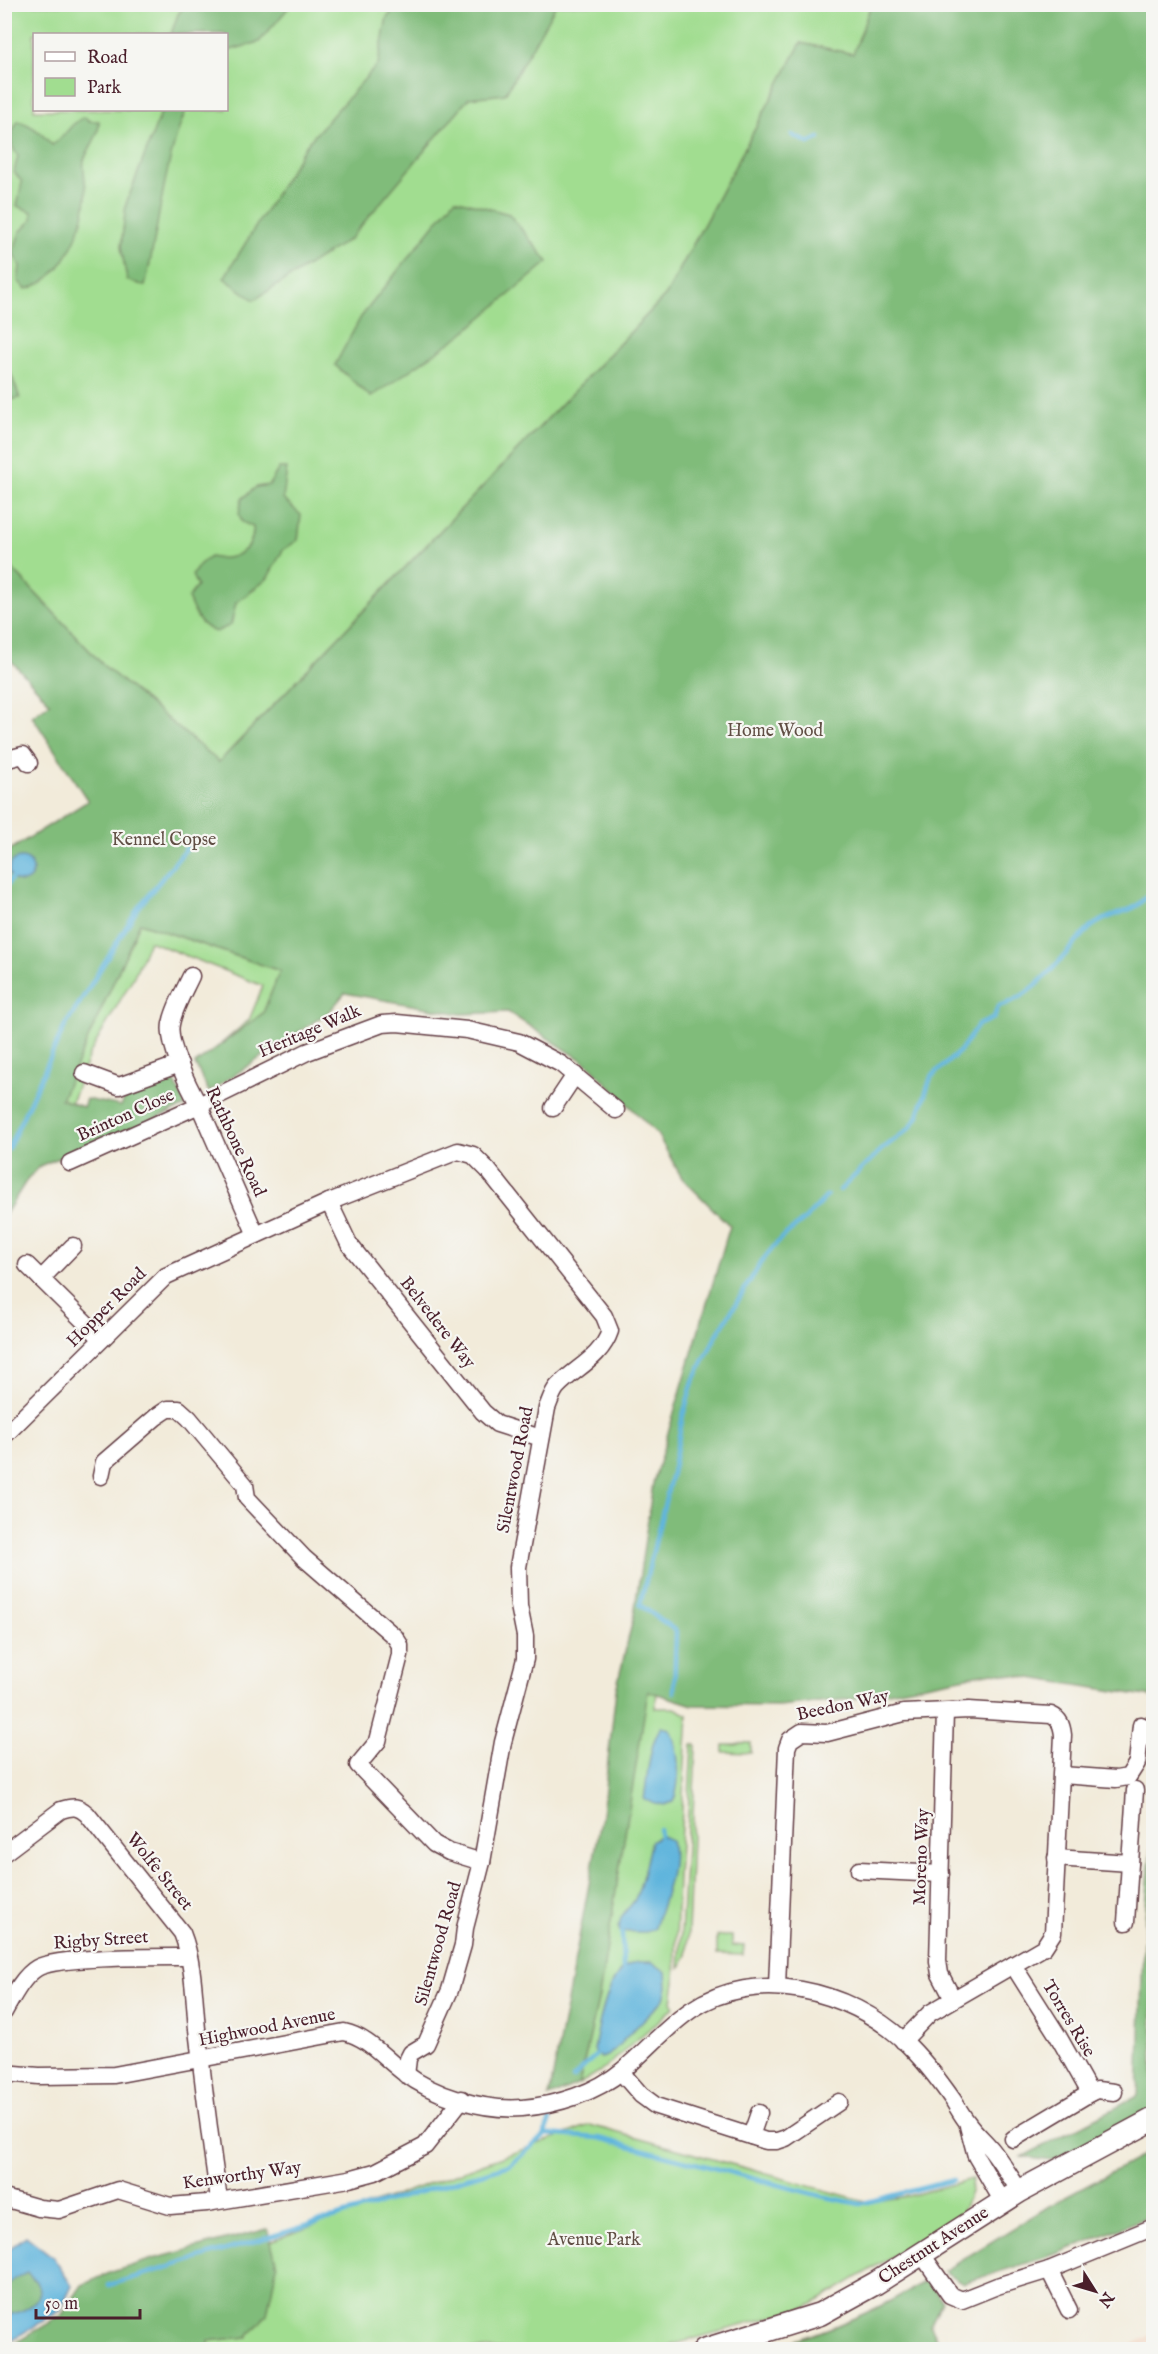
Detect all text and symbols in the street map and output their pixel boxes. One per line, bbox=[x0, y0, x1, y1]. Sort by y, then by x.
legend bbox=[33, 33, 228, 111]
text: Road bbox=[87, 47, 128, 70]
text: Park bbox=[87, 77, 122, 100]
park label: Home Wood bbox=[727, 720, 823, 743]
park label: Kennel Copse bbox=[112, 829, 216, 852]
street label: Heritage Walk bbox=[255, 1000, 365, 1064]
street label: Rathbone Road bbox=[199, 1083, 271, 1201]
street label: Brinton Close bbox=[74, 1084, 178, 1148]
street label: Hopper Road bbox=[62, 1263, 152, 1353]
street label: Belvedere Way bbox=[394, 1272, 480, 1374]
street label: Silentwood Road bbox=[492, 1405, 540, 1535]
street label: Beedon Way bbox=[795, 1685, 891, 1727]
street label: Moreno Way bbox=[909, 1808, 935, 1906]
street label: Wolfe Street bbox=[120, 1828, 198, 1916]
street label: Silentwood Road bbox=[410, 1879, 468, 2009]
street label: Rigby Street bbox=[53, 1926, 149, 1956]
street label: Torres Rise bbox=[1036, 1976, 1100, 2062]
street label: Highwood Avenue bbox=[197, 2003, 337, 2053]
street label: Kenworthy Way bbox=[181, 2156, 303, 2196]
street label: Chestnut Avenue bbox=[874, 2202, 994, 2290]
park label: Avenue Park bbox=[546, 2229, 641, 2252]
north arrow bbox=[1065, 2261, 1125, 2321]
scale bar bbox=[36, 2282, 140, 2320]
text: N bbox=[1093, 2286, 1118, 2310]
text: 50 m bbox=[45, 2293, 78, 2316]

